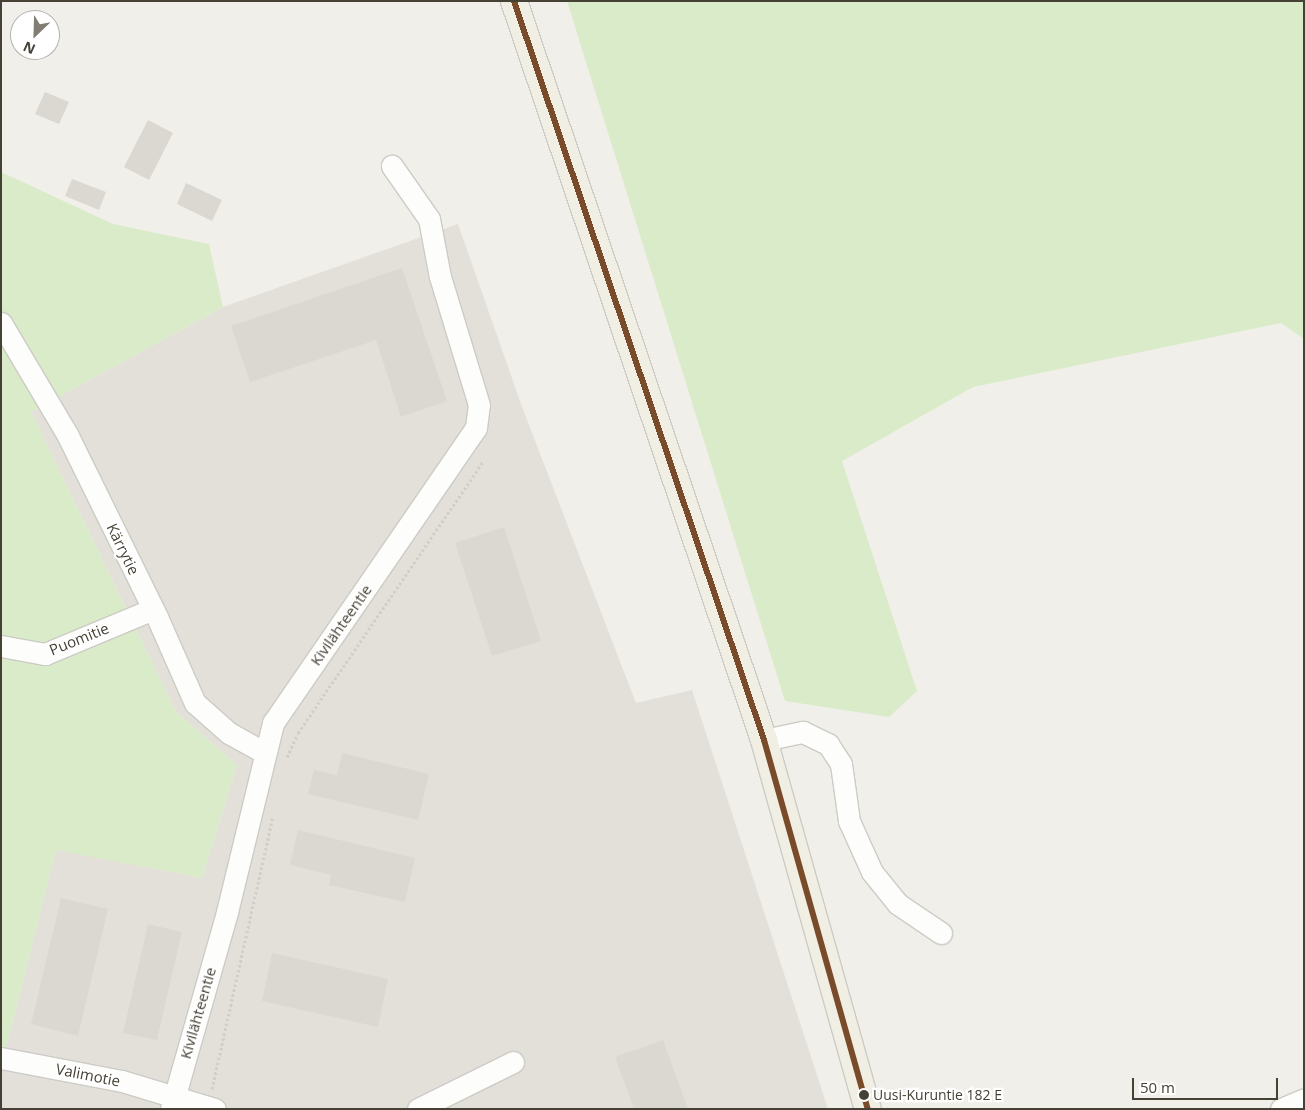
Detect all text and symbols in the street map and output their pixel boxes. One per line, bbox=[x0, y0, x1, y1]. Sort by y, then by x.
north arrow bbox=[10, 10, 60, 60]
text: N bbox=[20, 37, 38, 59]
street label: Kärrytie bbox=[103, 520, 143, 578]
street label: Kivilähteentie bbox=[307, 581, 375, 669]
street label: Puomitie bbox=[47, 619, 111, 659]
street label: Kivilähteentie bbox=[176, 965, 220, 1061]
street label: Valimotie bbox=[54, 1060, 122, 1090]
scale bar bbox=[1135, 1068, 1281, 1100]
text: 50 m bbox=[1140, 1077, 1175, 1097]
place label: Uusi-Kuruntie 182 E bbox=[873, 1087, 1002, 1103]
marker: Uusi-Kuruntie 182 E bbox=[859, 1090, 869, 1100]

